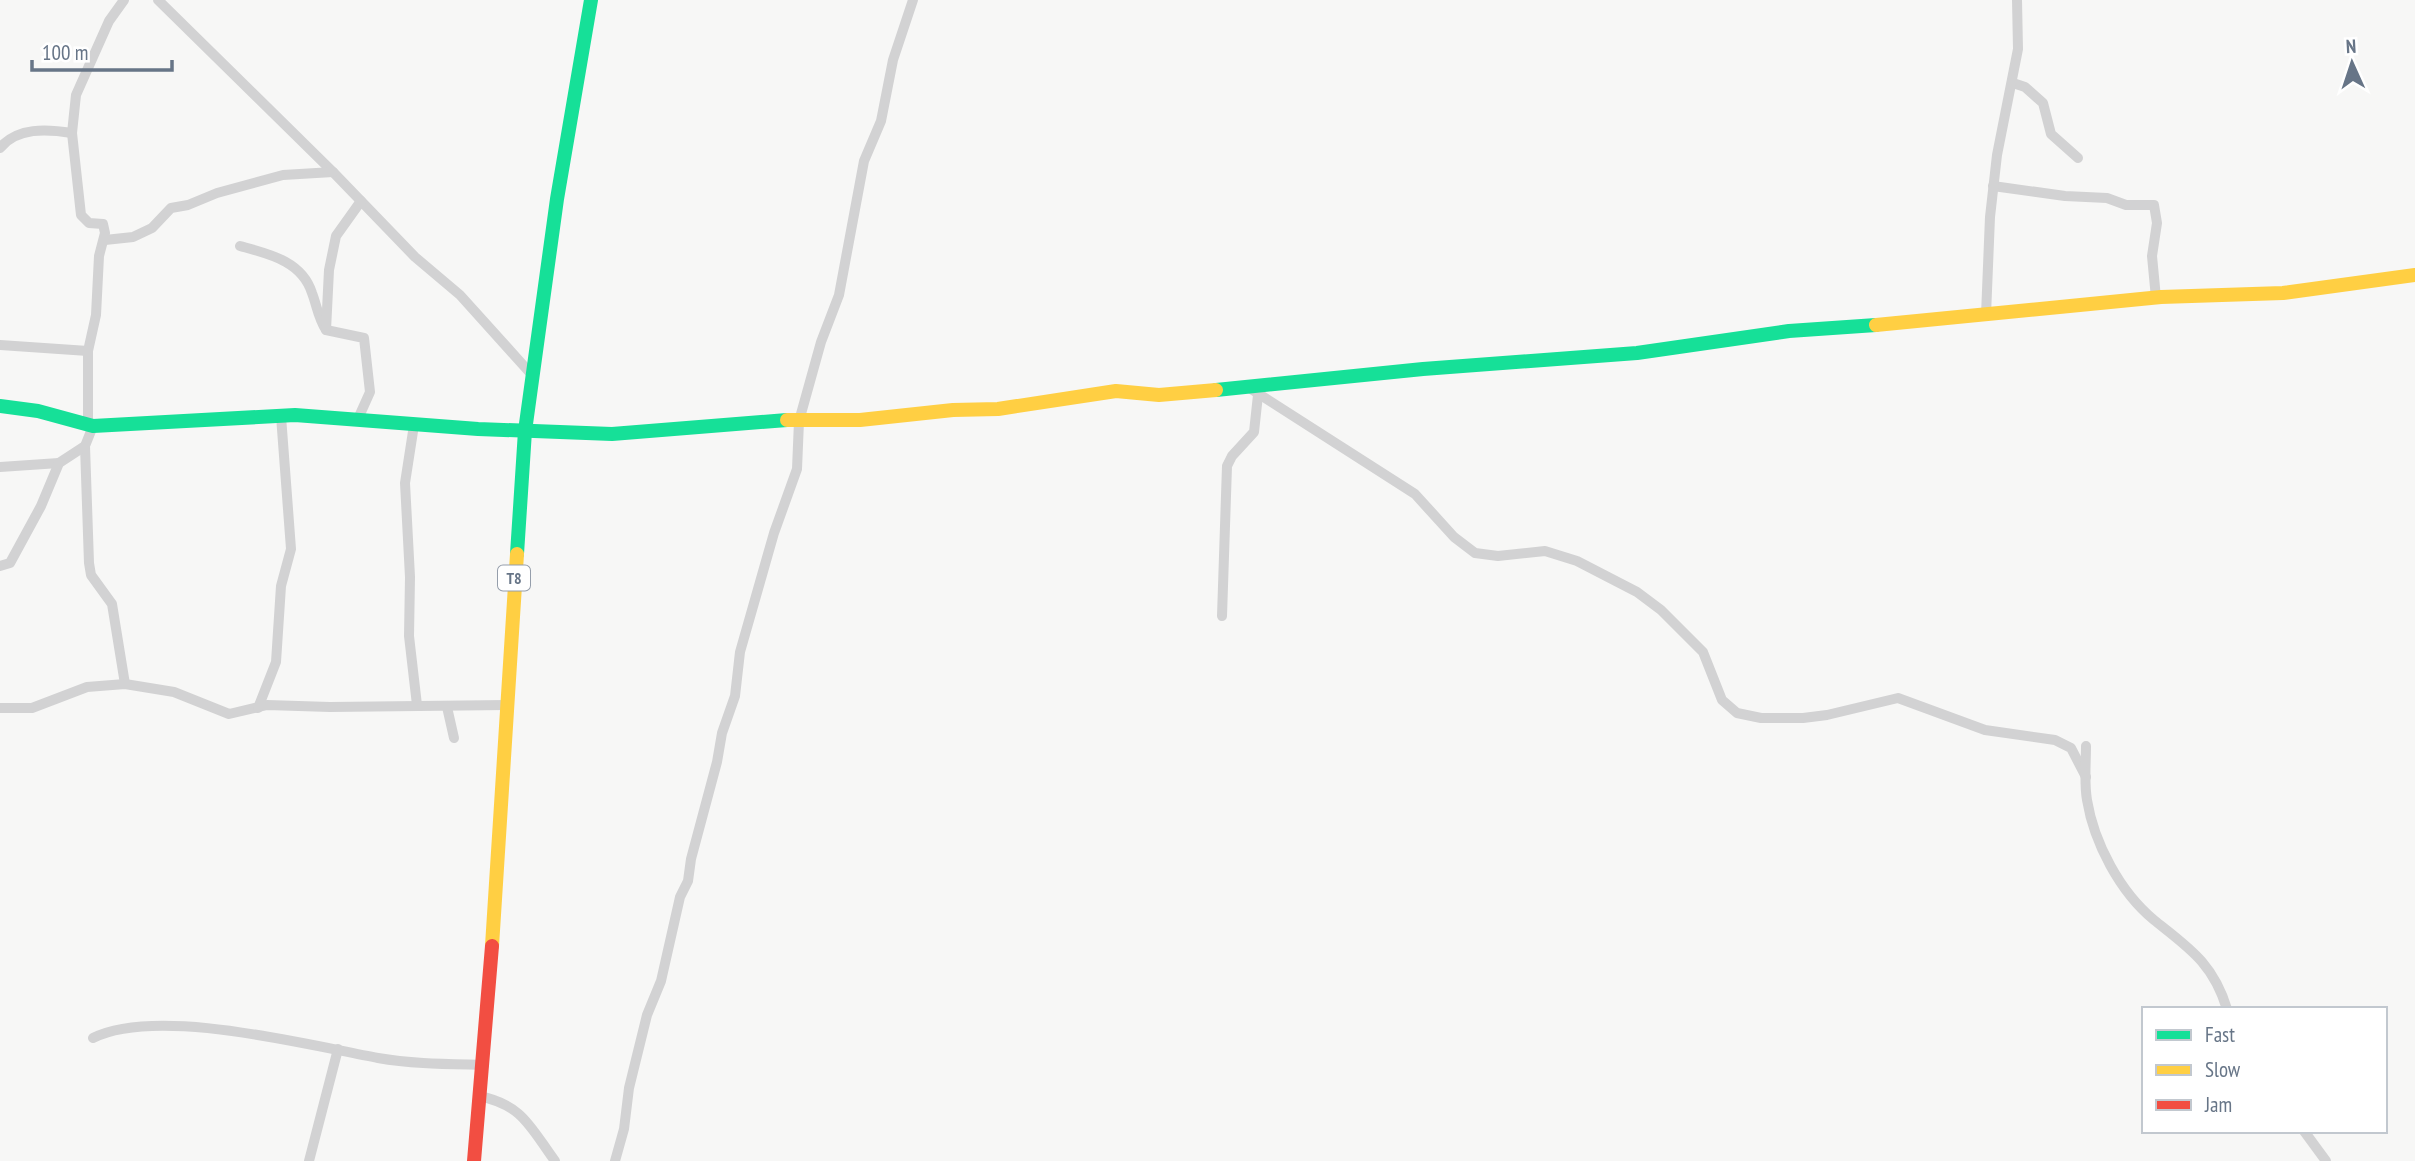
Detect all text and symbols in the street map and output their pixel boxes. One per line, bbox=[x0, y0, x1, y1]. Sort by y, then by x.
scale bar bbox=[32, 28, 172, 72]
north arrow bbox=[2317, 28, 2387, 98]
text: N bbox=[2345, 34, 2357, 58]
text: 100 m bbox=[42, 39, 88, 66]
road number: T8 bbox=[498, 566, 530, 590]
legend bbox=[2142, 1007, 2387, 1133]
text: Fast bbox=[2205, 1021, 2235, 1048]
text: Slow bbox=[2205, 1056, 2241, 1083]
text: Jam bbox=[2204, 1091, 2232, 1118]

